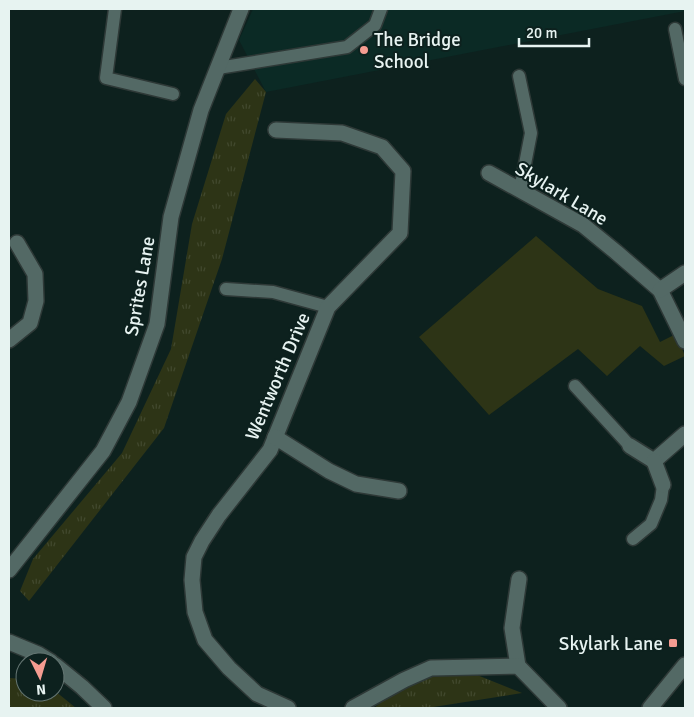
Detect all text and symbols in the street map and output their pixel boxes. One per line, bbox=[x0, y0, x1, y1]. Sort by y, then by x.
scale bar bbox=[519, 15, 589, 47]
text: 20 m bbox=[526, 24, 557, 42]
place label: The Bridge School bbox=[374, 28, 461, 74]
marker: The Bridge School bbox=[358, 44, 370, 56]
street label: Skylark Lane bbox=[511, 157, 612, 231]
street label: Sprites Lane bbox=[119, 234, 161, 338]
street label: Wentworth Drive bbox=[240, 309, 316, 444]
place label: Skylark Lane bbox=[559, 632, 663, 656]
marker: Skylark Lane bbox=[667, 637, 679, 649]
north arrow bbox=[15, 652, 65, 702]
text: N bbox=[35, 681, 47, 698]

